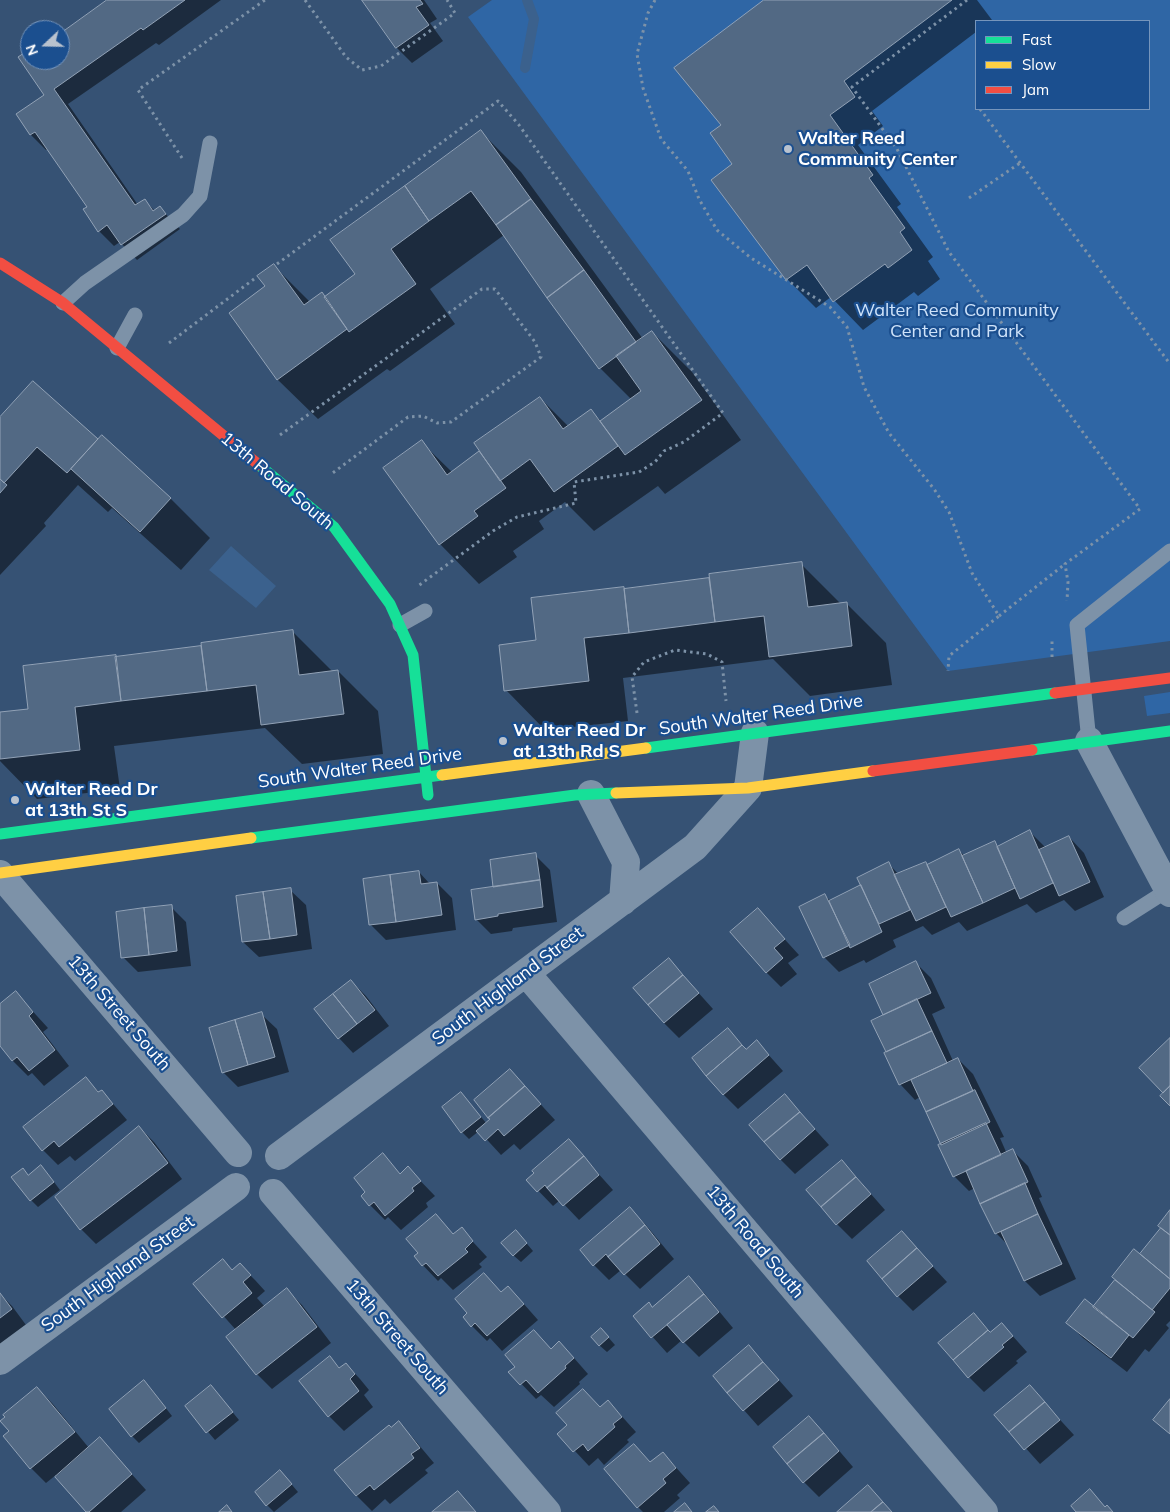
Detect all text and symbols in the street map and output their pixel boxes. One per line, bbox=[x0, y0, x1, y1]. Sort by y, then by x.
north arrow bbox=[20, 20, 70, 70]
legend bbox=[975, 20, 1150, 110]
text: Fast bbox=[1022, 30, 1052, 49]
text: N bbox=[22, 42, 42, 58]
text: Slow bbox=[1022, 55, 1056, 74]
text: Jam bbox=[1022, 80, 1049, 99]
place label: Walter Reed Community Center bbox=[798, 128, 957, 170]
marker: Walter Reed Community Center bbox=[782, 143, 794, 155]
park label: Walter Reed Community Center and Park bbox=[855, 300, 1059, 342]
street label: 13th Road South bbox=[216, 428, 338, 534]
street label: South Walter Reed Drive bbox=[658, 690, 864, 740]
place label: Walter Reed Dr at 13th Rd S bbox=[513, 720, 646, 762]
marker: Walter Reed Dr at 13th Rd S bbox=[497, 735, 509, 747]
street label: South Walter Reed Drive bbox=[257, 743, 463, 793]
place label: Walter Reed Dr at 13th St S bbox=[25, 779, 158, 822]
marker: Walter Reed Dr at 13th St S bbox=[9, 794, 21, 806]
street label: South Highland Street bbox=[428, 922, 588, 1050]
street label: 13th Street South bbox=[63, 951, 175, 1075]
street label: 13th Road South bbox=[702, 1181, 808, 1303]
street label: South Highland Street bbox=[37, 1211, 199, 1337]
street label: 13th Street South bbox=[341, 1275, 453, 1399]

